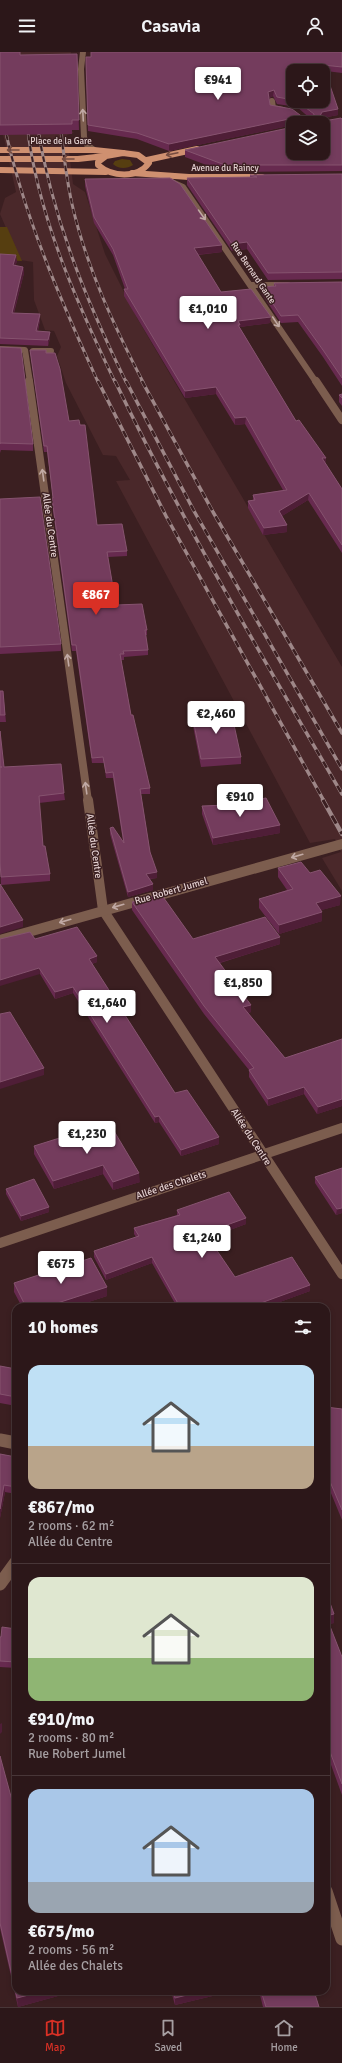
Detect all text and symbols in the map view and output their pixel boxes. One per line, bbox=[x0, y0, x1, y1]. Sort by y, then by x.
icon: menu bbox=[16, 15, 38, 37]
text: Casavia bbox=[141, 15, 201, 37]
icon: person bbox=[304, 15, 326, 37]
map controls bbox=[286, 64, 330, 160]
button: locate bbox=[286, 64, 330, 108]
pin: €941 bbox=[194, 67, 242, 101]
text: €941 bbox=[204, 72, 232, 88]
one-way arrow bbox=[79, 109, 87, 122]
button: layers bbox=[286, 116, 330, 160]
street label: Place de la Gare bbox=[30, 136, 92, 147]
one-way arrow bbox=[7, 146, 20, 154]
one-way arrow bbox=[166, 150, 179, 158]
one-way arrow bbox=[62, 155, 75, 163]
street label: Avenue du Raincy bbox=[191, 163, 260, 174]
one-way arrow bbox=[198, 209, 206, 220]
street label: Rue Bernard Gante bbox=[228, 240, 278, 306]
pin: €1,010 bbox=[175, 296, 241, 330]
text: €1,010 bbox=[189, 301, 227, 317]
one-way arrow bbox=[272, 316, 280, 327]
one-way arrow bbox=[39, 469, 47, 482]
street label: Allée du Centre bbox=[40, 492, 60, 558]
pin: €867 bbox=[72, 582, 120, 616]
text: €867 bbox=[82, 587, 110, 603]
one-way arrow bbox=[64, 653, 72, 666]
pin: €2,460 bbox=[183, 701, 249, 735]
text: €2,460 bbox=[197, 706, 235, 722]
one-way arrow bbox=[82, 782, 90, 795]
pin: €910 bbox=[216, 784, 264, 818]
text: €910 bbox=[226, 789, 254, 805]
street label: Allée du Centre bbox=[84, 813, 104, 879]
one-way arrow bbox=[291, 853, 304, 860]
street label: Rue Robert Jumel bbox=[133, 875, 209, 907]
one-way arrow bbox=[112, 903, 125, 910]
one-way arrow bbox=[59, 918, 72, 925]
pin: €1,850 bbox=[210, 970, 276, 1004]
text: €1,850 bbox=[224, 975, 262, 991]
pin: €1,640 bbox=[74, 990, 140, 1024]
text: €1,640 bbox=[88, 995, 126, 1011]
street label: Allée du Centre bbox=[228, 1106, 274, 1168]
pin: €1,230 bbox=[54, 1121, 120, 1155]
text: €1,230 bbox=[68, 1126, 106, 1142]
street label: Allée des Chalets bbox=[134, 1168, 208, 1202]
pin: €1,240 bbox=[169, 1225, 235, 1259]
text: €1,240 bbox=[183, 1230, 221, 1246]
pin: €675 bbox=[37, 1251, 85, 1285]
text: €675 bbox=[47, 1256, 75, 1272]
icon: filters bbox=[292, 1316, 314, 1338]
text: 10 homes bbox=[28, 1317, 98, 1338]
icon: home bbox=[135, 1391, 207, 1463]
text: €867/mo bbox=[28, 1497, 94, 1518]
text: 2 rooms · 62 m² bbox=[28, 1518, 114, 1534]
text: Allée du Centre bbox=[28, 1534, 113, 1550]
icon: home bbox=[135, 1603, 207, 1675]
text: €910/mo bbox=[28, 1709, 94, 1730]
text: 2 rooms · 80 m² bbox=[28, 1730, 114, 1746]
text: Rue Robert Jumel bbox=[28, 1746, 126, 1762]
icon: home bbox=[135, 1815, 207, 1887]
text: €675/mo bbox=[28, 1921, 94, 1942]
text: 2 rooms · 56 m² bbox=[28, 1942, 114, 1958]
text: Allée des Chalets bbox=[28, 1958, 123, 1974]
tab: Map bbox=[44, 2017, 66, 2054]
tab: Saved bbox=[154, 2017, 182, 2054]
tab: Home bbox=[270, 2017, 298, 2054]

